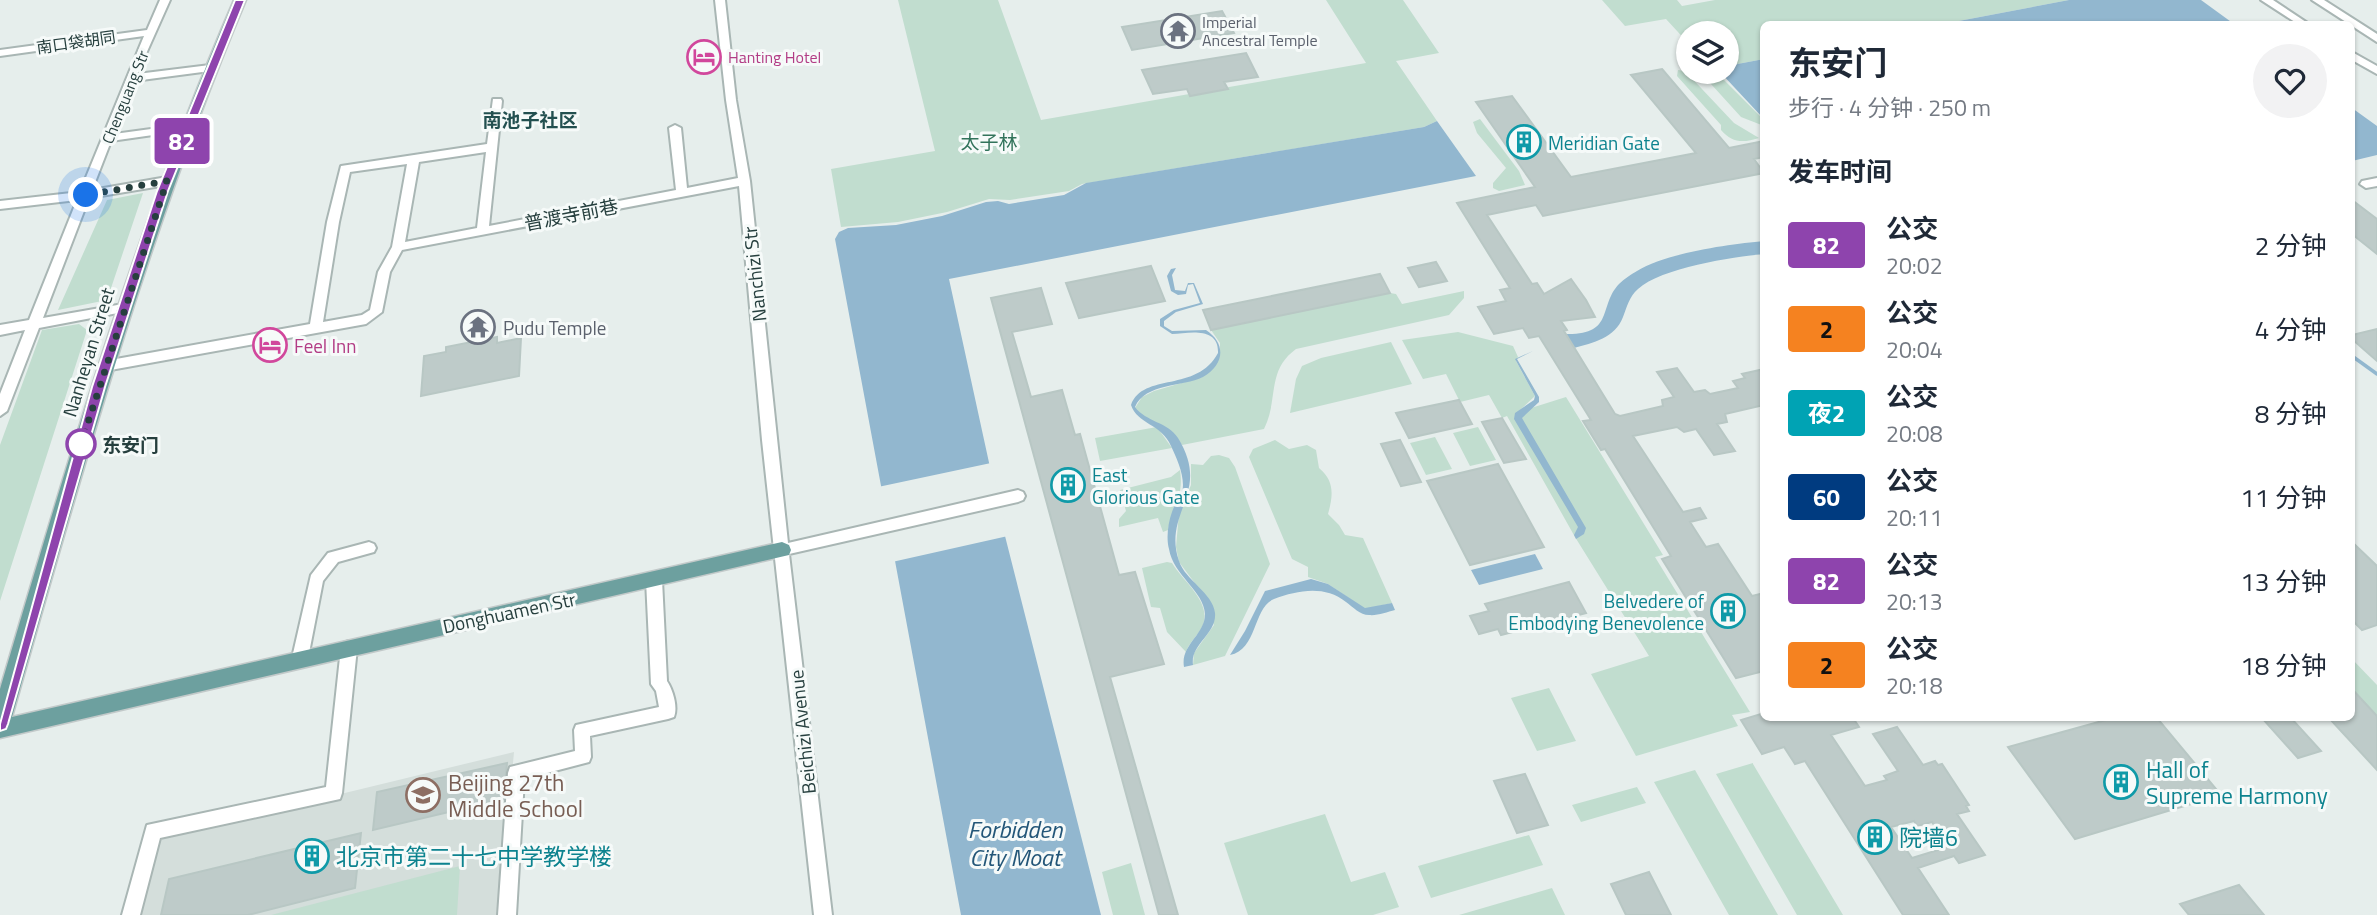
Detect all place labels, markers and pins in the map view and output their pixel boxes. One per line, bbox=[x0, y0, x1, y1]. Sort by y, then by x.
place label: Imperial Ancestral Temple bbox=[1202, 10, 1318, 52]
temple icon: Imperial Ancestral Temple bbox=[1159, 12, 1197, 50]
hotel icon: Hanting Hotel bbox=[685, 38, 723, 76]
place label: Hanting Hotel bbox=[728, 45, 821, 69]
building icon: Meridian Gate bbox=[1505, 123, 1543, 161]
place label: Meridian Gate bbox=[1548, 128, 1660, 157]
temple icon: Pudu Temple bbox=[459, 308, 497, 346]
place label: Pudu Temple bbox=[503, 313, 606, 342]
hotel icon: Feel Inn bbox=[251, 326, 289, 364]
place label: Feel Inn bbox=[294, 331, 357, 360]
marker: 东安门 bbox=[66, 429, 96, 459]
place label: 东安门 bbox=[102, 430, 159, 459]
place label: East Glorious Gate bbox=[1092, 460, 1199, 511]
building icon: East Glorious Gate bbox=[1049, 466, 1087, 504]
place label: Belvedere of Embodying Benevolence bbox=[1508, 586, 1705, 637]
building icon: Belvedere of Embodying Benevolence bbox=[1709, 592, 1747, 630]
place label: Hall of Supreme Harmony bbox=[2146, 752, 2328, 813]
building icon: Hall of Supreme Harmony bbox=[2102, 763, 2140, 801]
place label: Beijing 27th Middle School bbox=[448, 765, 583, 826]
school or university icon: Beijing 27th Middle School bbox=[404, 776, 442, 814]
building icon: 院墙6 bbox=[1856, 818, 1894, 856]
place label: 院墙6 bbox=[1899, 820, 1958, 855]
building icon: 北京市第二十七中学教学楼 bbox=[293, 837, 331, 875]
place label: 北京市第二十七中学教学楼 bbox=[336, 839, 612, 874]

